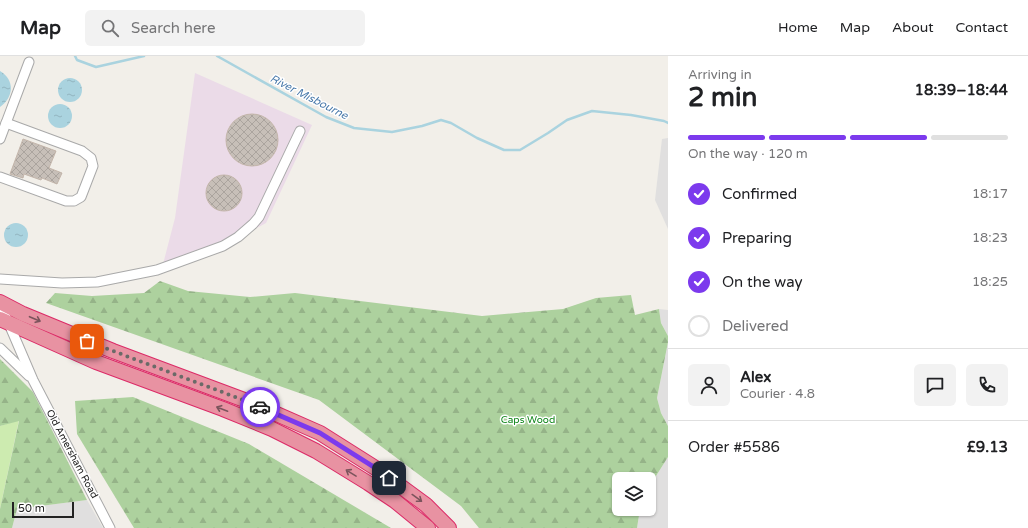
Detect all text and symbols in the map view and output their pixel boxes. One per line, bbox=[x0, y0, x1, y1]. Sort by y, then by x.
search box bbox=[85, 10, 365, 46]
text: Map bbox=[20, 17, 61, 39]
icon: search bbox=[99, 17, 121, 39]
text: Search here bbox=[131, 19, 215, 37]
text: Home bbox=[778, 19, 818, 36]
text: Map bbox=[840, 19, 870, 36]
text: About bbox=[892, 19, 934, 36]
text: Contact bbox=[956, 19, 1008, 36]
text: Arriving in bbox=[688, 67, 752, 83]
water label: River Misbourne bbox=[268, 72, 351, 123]
text: 18:39–18:44 bbox=[915, 81, 1008, 99]
text: 2 min bbox=[688, 82, 757, 113]
text: On the way · 120 m bbox=[688, 146, 808, 162]
icon: check bbox=[688, 183, 710, 205]
text: Confirmed bbox=[722, 185, 797, 203]
text: 18:17 bbox=[972, 186, 1008, 202]
icon: check bbox=[688, 227, 710, 249]
text: Preparing bbox=[722, 229, 792, 247]
text: 18:23 bbox=[972, 230, 1008, 246]
icon: check bbox=[688, 271, 710, 293]
text: On the way bbox=[722, 273, 802, 291]
text: 18:25 bbox=[972, 274, 1008, 290]
one-way arrow bbox=[29, 316, 41, 323]
text: Delivered bbox=[722, 317, 789, 335]
pin bbox=[70, 324, 104, 358]
icon: bag bbox=[76, 330, 98, 352]
button: person bbox=[688, 364, 730, 406]
button: chat bbox=[914, 364, 956, 406]
button: phone bbox=[966, 364, 1008, 406]
text: Alex bbox=[740, 368, 771, 386]
text: Courier · 4.8 bbox=[740, 386, 815, 402]
courier bbox=[240, 387, 280, 427]
icon: car bbox=[249, 396, 271, 418]
one-way arrow bbox=[217, 405, 229, 413]
street label: Old Amersham Road bbox=[43, 408, 101, 500]
park label: Caps Wood bbox=[501, 414, 555, 426]
text: Order #5586 bbox=[688, 438, 780, 456]
text: £9.13 bbox=[967, 438, 1008, 456]
pin bbox=[372, 461, 406, 495]
icon: home bbox=[378, 467, 400, 489]
one-way arrow bbox=[345, 468, 357, 476]
map controls bbox=[612, 472, 656, 516]
button: layers bbox=[612, 472, 656, 516]
one-way arrow bbox=[411, 494, 422, 502]
scale bar bbox=[12, 500, 74, 519]
text: 50 m bbox=[18, 502, 45, 515]

